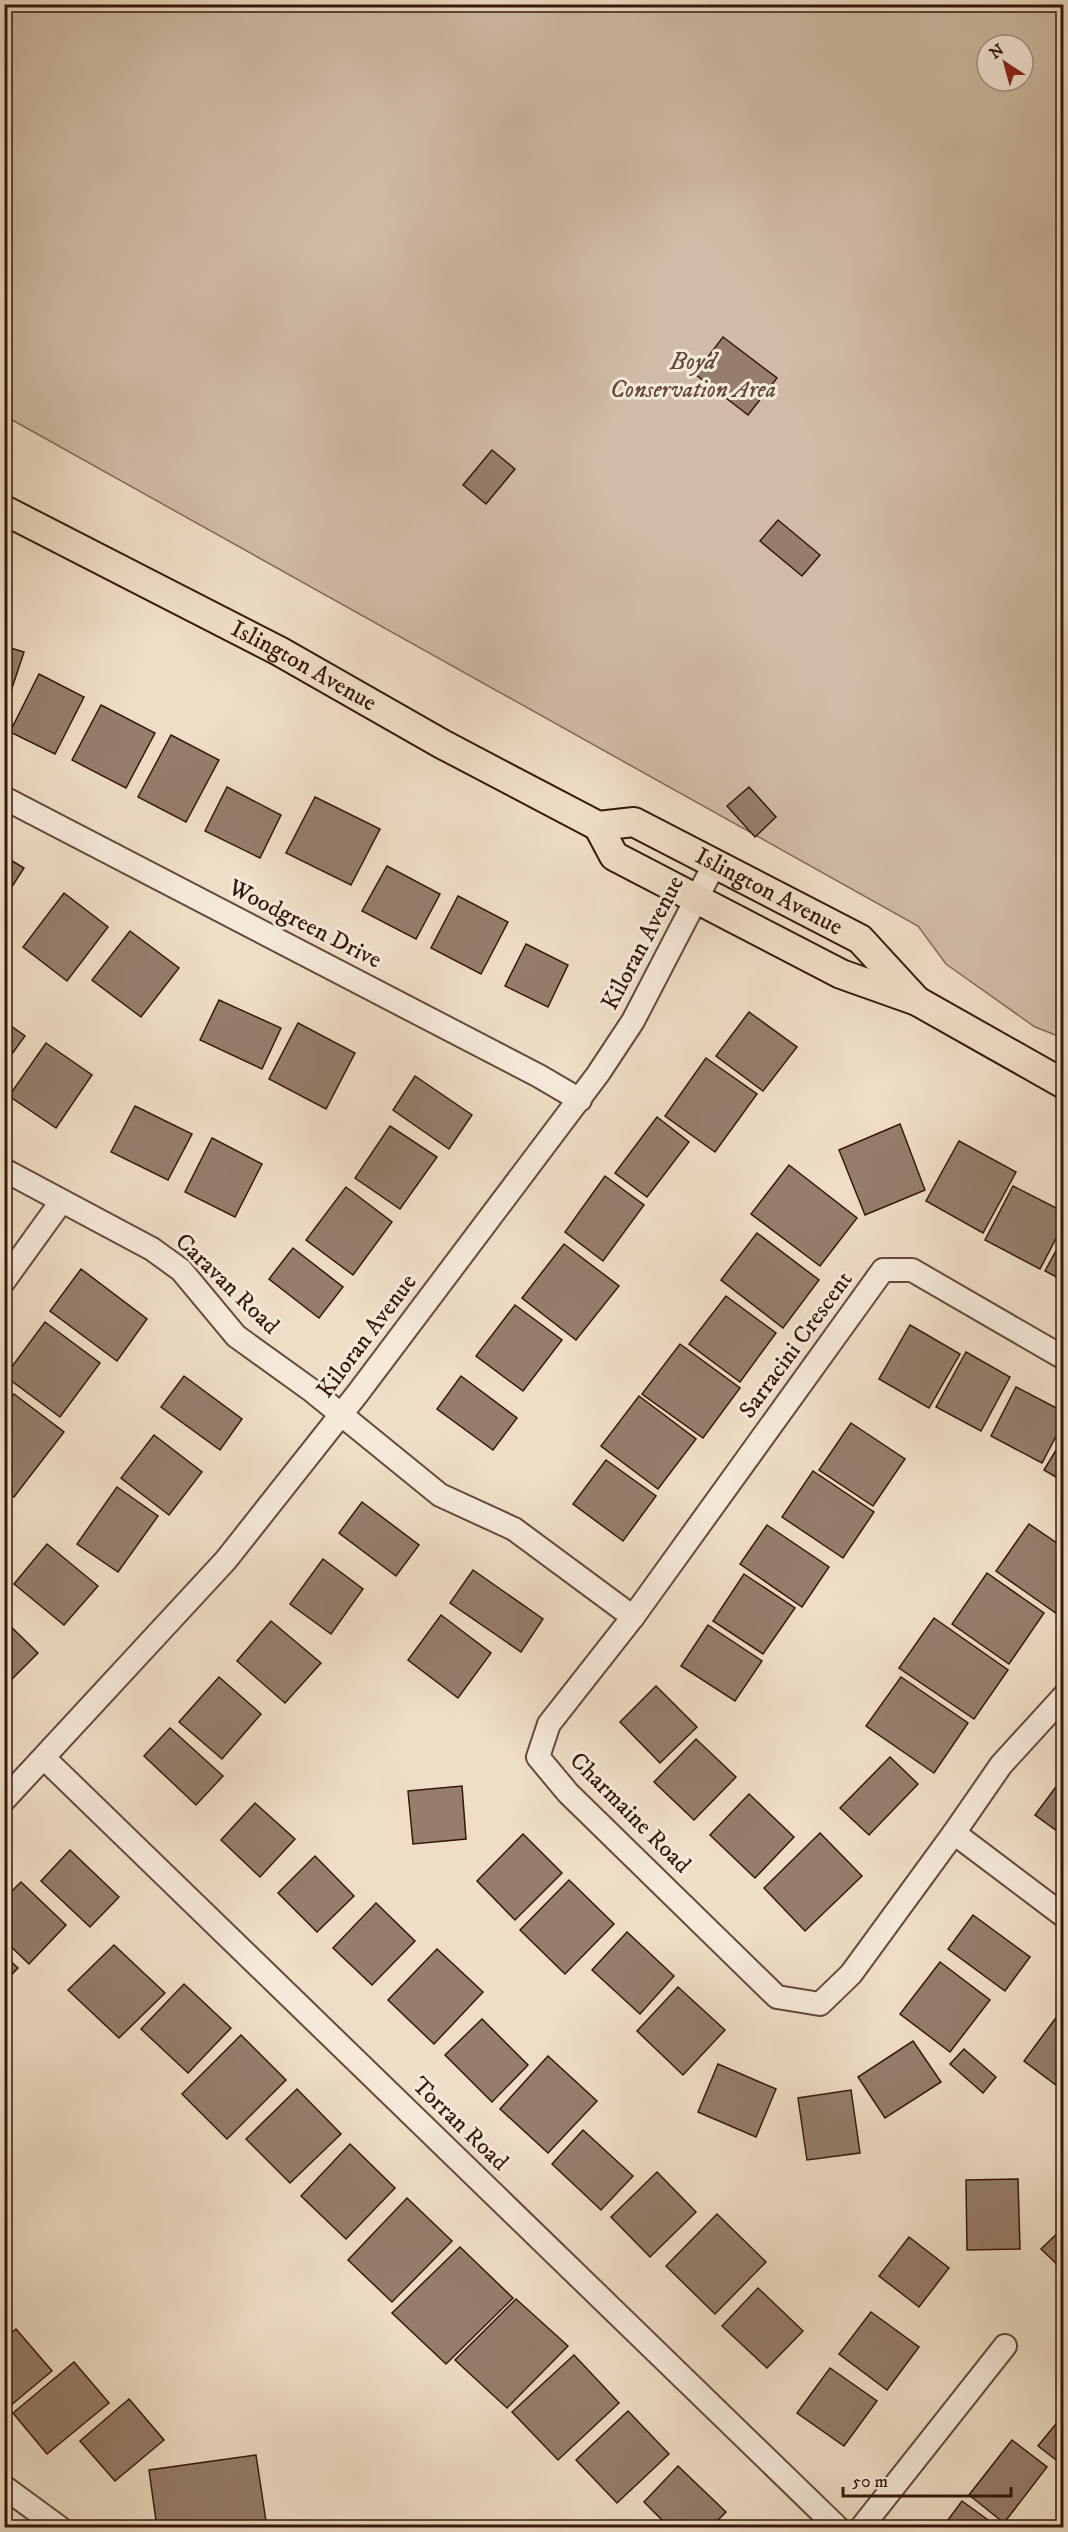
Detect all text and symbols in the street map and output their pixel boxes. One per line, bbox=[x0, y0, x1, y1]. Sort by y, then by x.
north arrow bbox=[975, 33, 1035, 93]
text: N bbox=[986, 40, 1008, 64]
park label: Boyd Conservation Area bbox=[610, 347, 776, 405]
street label: Islington Avenue bbox=[226, 614, 382, 719]
street label: Islington Avenue bbox=[690, 841, 848, 942]
street label: Kiloran Avenue bbox=[595, 871, 691, 1015]
street label: Woodgreen Drive bbox=[223, 872, 387, 975]
street label: Caravan Road bbox=[169, 1227, 285, 1341]
street label: Sarracini Crescent bbox=[733, 1265, 860, 1424]
street label: Kiloran Avenue bbox=[311, 1268, 423, 1404]
street label: Charmaine Road bbox=[563, 1746, 697, 1880]
street label: Torran Road bbox=[405, 2071, 515, 2177]
scale bar bbox=[843, 2460, 1011, 2498]
text: 50 m bbox=[852, 2471, 888, 2493]

